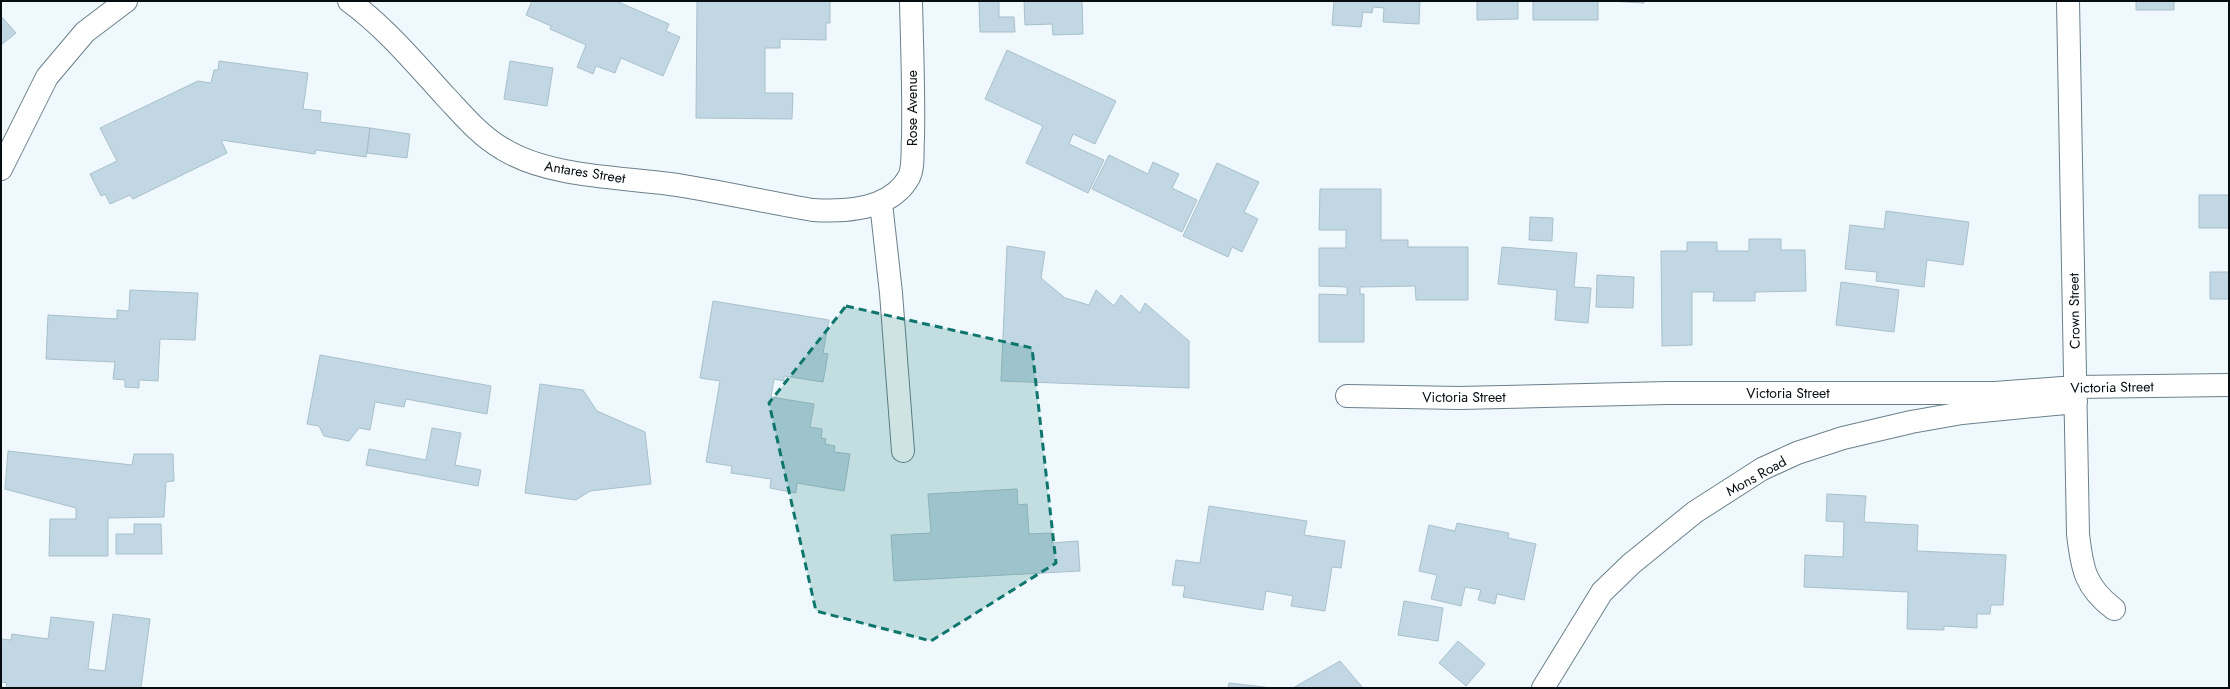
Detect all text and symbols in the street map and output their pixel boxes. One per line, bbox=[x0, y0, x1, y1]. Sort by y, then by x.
street label: Rose Avenue bbox=[902, 70, 922, 146]
street label: Antares Street bbox=[543, 156, 628, 188]
street label: Crown Street bbox=[2063, 272, 2085, 349]
street label: Victoria Street bbox=[2070, 376, 2154, 398]
street label: Victoria Street bbox=[1746, 383, 1830, 403]
street label: Victoria Street bbox=[1422, 387, 1506, 407]
street label: Mons Road bbox=[1722, 451, 1790, 501]

